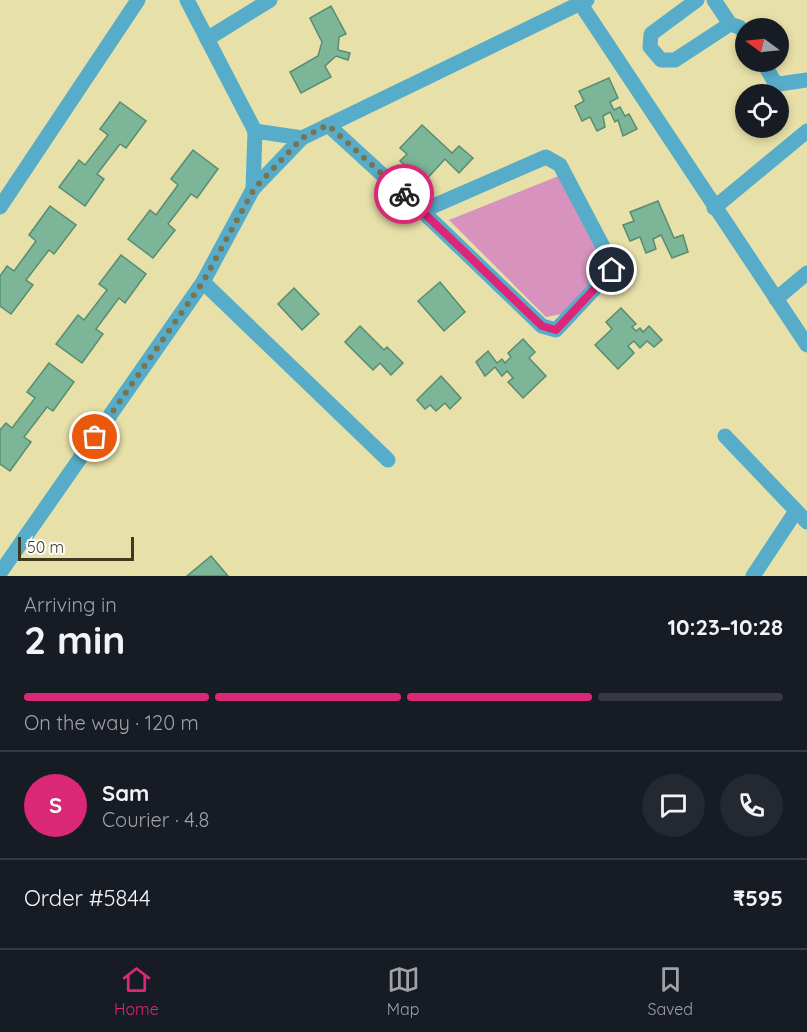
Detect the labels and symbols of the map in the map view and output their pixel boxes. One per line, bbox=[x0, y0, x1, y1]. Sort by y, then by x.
north arrow bbox=[735, 18, 789, 72]
courier bbox=[374, 164, 434, 224]
pin bbox=[586, 244, 637, 295]
pin bbox=[69, 411, 120, 462]
scale bar bbox=[18, 534, 134, 562]

